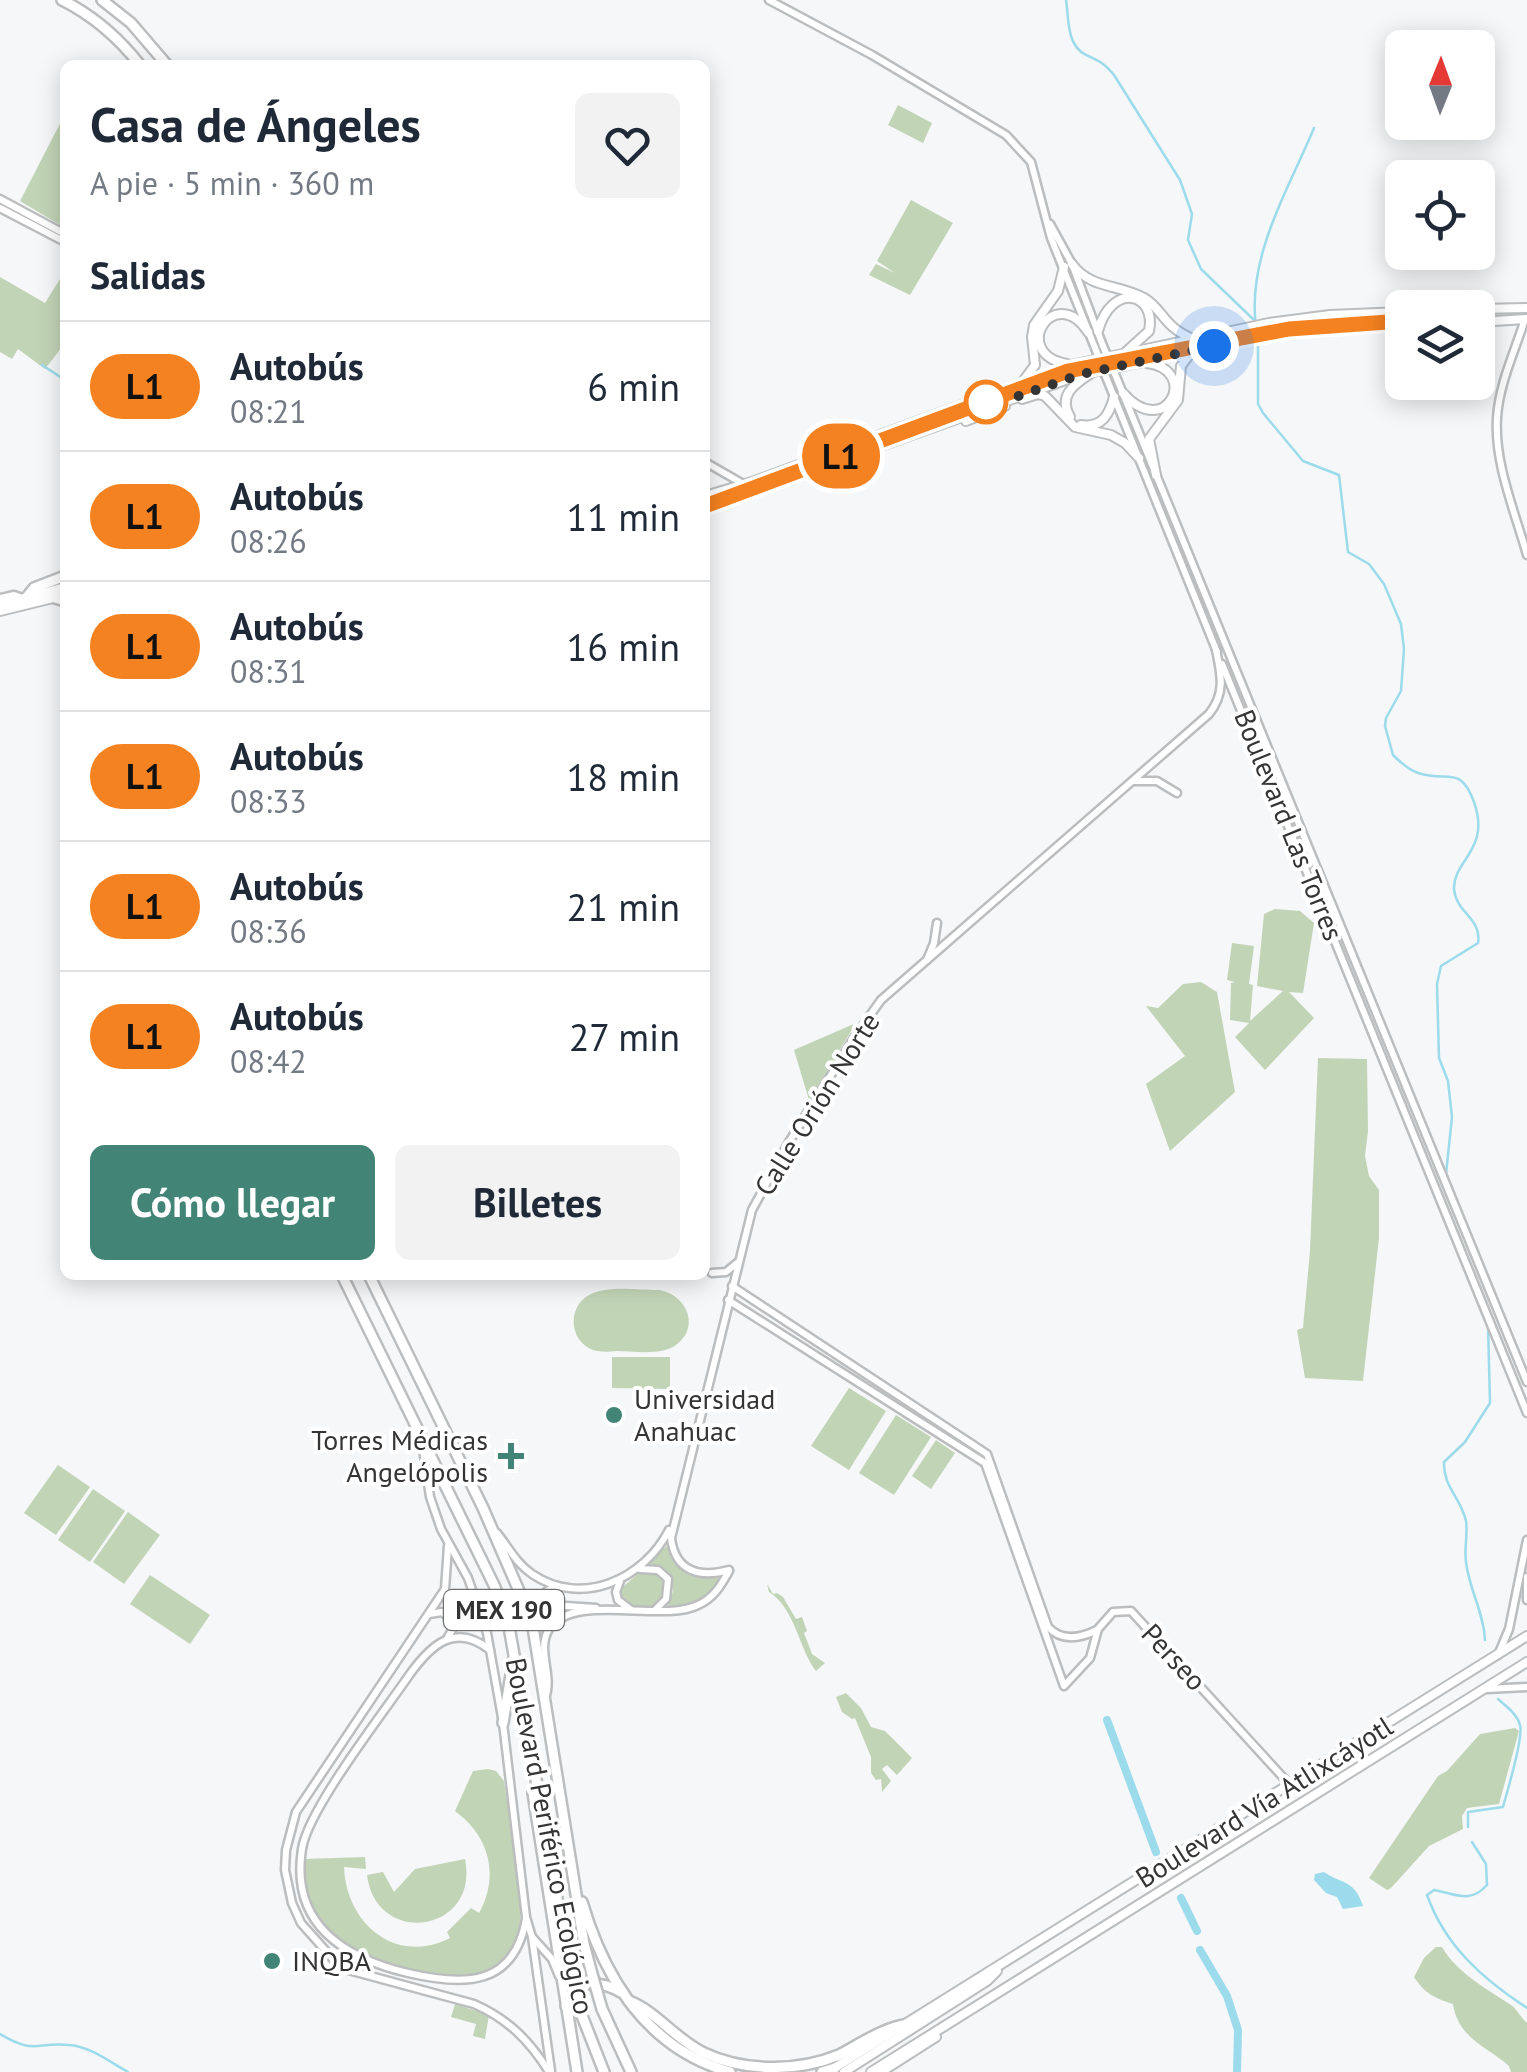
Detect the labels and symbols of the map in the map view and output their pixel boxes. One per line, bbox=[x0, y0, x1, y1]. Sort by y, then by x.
north arrow bbox=[1385, 30, 1495, 140]
your location bbox=[1189, 321, 1239, 371]
unlabelled marker bbox=[965, 381, 1007, 423]
line badge: L1 bbox=[796, 424, 886, 488]
street label: Boulevard Las Torres bbox=[1226, 704, 1353, 946]
street label: Calle Orión Norte bbox=[745, 1005, 888, 1202]
place label: Universidad Anahuac bbox=[634, 1380, 775, 1449]
marker: Universidad Anahuac bbox=[603, 1404, 625, 1426]
place label: Torres Médicas Angelópolis bbox=[311, 1421, 488, 1490]
marker: Torres Médicas Angelópolis bbox=[498, 1443, 524, 1469]
road number: MEX 190 bbox=[444, 1590, 564, 1630]
street label: Perseo bbox=[1134, 1615, 1215, 1698]
street label: Boulevard Periférico Ecológico bbox=[498, 1654, 603, 2017]
street label: Boulevard Vía Atlixcáyotl bbox=[1128, 1707, 1399, 1896]
place label: INQBA bbox=[292, 1942, 371, 1979]
marker: INQBA bbox=[261, 1950, 283, 1972]

